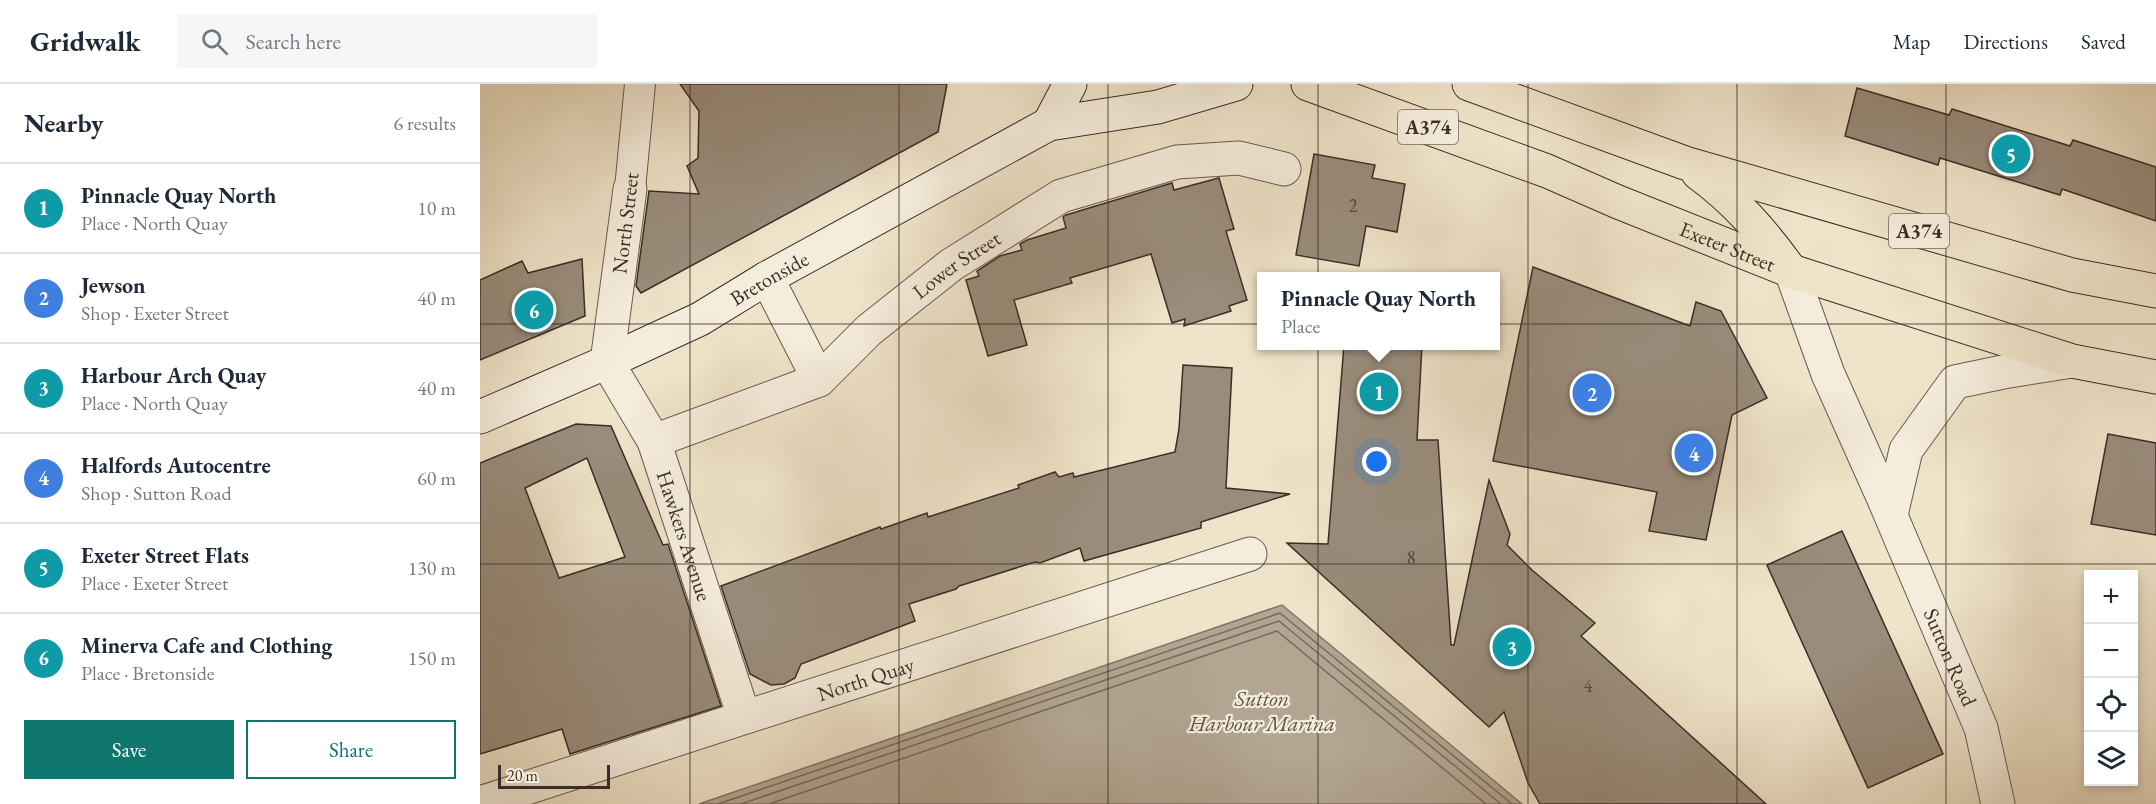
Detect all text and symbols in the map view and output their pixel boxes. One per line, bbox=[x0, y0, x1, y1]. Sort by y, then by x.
search box bbox=[177, 14, 597, 68]
text: Gridwalk bbox=[30, 23, 141, 59]
icon: search bbox=[198, 25, 231, 58]
text: Search here bbox=[246, 27, 341, 56]
text: Map bbox=[1893, 28, 1930, 55]
text: Directions bbox=[1963, 28, 2048, 55]
text: Saved bbox=[2081, 28, 2126, 55]
text: Nearby bbox=[24, 106, 104, 140]
text: 6 results bbox=[393, 110, 456, 136]
road number: A374 bbox=[1398, 110, 1458, 144]
pin: 5 bbox=[1992, 132, 2030, 176]
street label: North Street bbox=[605, 170, 645, 275]
text: Pinnacle Quay North bbox=[81, 181, 276, 210]
house number: 2 bbox=[1349, 194, 1358, 217]
text: 1 bbox=[38, 195, 49, 221]
text: 10 m bbox=[417, 195, 456, 221]
text: Place · North Quay bbox=[81, 210, 228, 236]
road number: A374 bbox=[1889, 214, 1949, 248]
street label: Exeter Street bbox=[1676, 215, 1780, 277]
street label: Lower Street bbox=[906, 224, 1006, 304]
street label: Bretonside bbox=[724, 245, 813, 311]
text: Jewson bbox=[81, 271, 146, 300]
popup bbox=[1257, 272, 1500, 350]
text: Pinnacle Quay North bbox=[1281, 284, 1476, 313]
text: 2 bbox=[38, 285, 49, 311]
text: 40 m bbox=[417, 285, 456, 311]
pin: 6 bbox=[514, 288, 554, 332]
text: Shop · Exeter Street bbox=[81, 300, 229, 326]
text: Place bbox=[1281, 313, 1320, 339]
text: Harbour Arch Quay bbox=[81, 361, 266, 390]
pin: 1 bbox=[1360, 370, 1398, 414]
pin: 2 bbox=[1572, 370, 1612, 416]
text: 3 bbox=[38, 375, 49, 401]
text: 40 m bbox=[417, 375, 456, 401]
text: Place · North Quay bbox=[81, 390, 228, 416]
pin: 4 bbox=[1674, 430, 1714, 476]
your location bbox=[1362, 447, 1391, 476]
text: Halfords Autocentre bbox=[81, 451, 271, 480]
text: 4 bbox=[38, 465, 49, 491]
text: 60 m bbox=[417, 465, 456, 491]
street label: Hawkers Avenue bbox=[651, 467, 719, 604]
text: Shop · Sutton Road bbox=[81, 480, 232, 506]
text: Exeter Street Flats bbox=[81, 541, 249, 570]
house number: 8 bbox=[1407, 546, 1415, 569]
text: 5 bbox=[38, 555, 49, 581]
text: 130 m bbox=[408, 555, 456, 581]
text: Place · Exeter Street bbox=[81, 570, 228, 596]
map controls bbox=[2084, 570, 2138, 786]
button: + bbox=[2084, 570, 2138, 624]
street label: Sutton Road bbox=[1918, 604, 1984, 710]
pin: 3 bbox=[1492, 624, 1532, 670]
button: − bbox=[2084, 624, 2138, 678]
text: Minerva Cafe and Clothing bbox=[81, 631, 332, 660]
text: 6 bbox=[38, 645, 49, 671]
text: 150 m bbox=[408, 645, 456, 671]
street label: North Quay bbox=[814, 650, 918, 707]
text: Place · Bretonside bbox=[81, 660, 215, 686]
house number: 4 bbox=[1584, 674, 1593, 697]
button: locate bbox=[2084, 678, 2138, 732]
water label: Sutton Harbour Marina bbox=[1188, 684, 1335, 738]
button: Save bbox=[24, 720, 234, 779]
button: Share bbox=[246, 720, 456, 779]
button: layers bbox=[2084, 732, 2138, 786]
scale bar bbox=[498, 762, 610, 790]
text: 20 m bbox=[507, 765, 538, 786]

